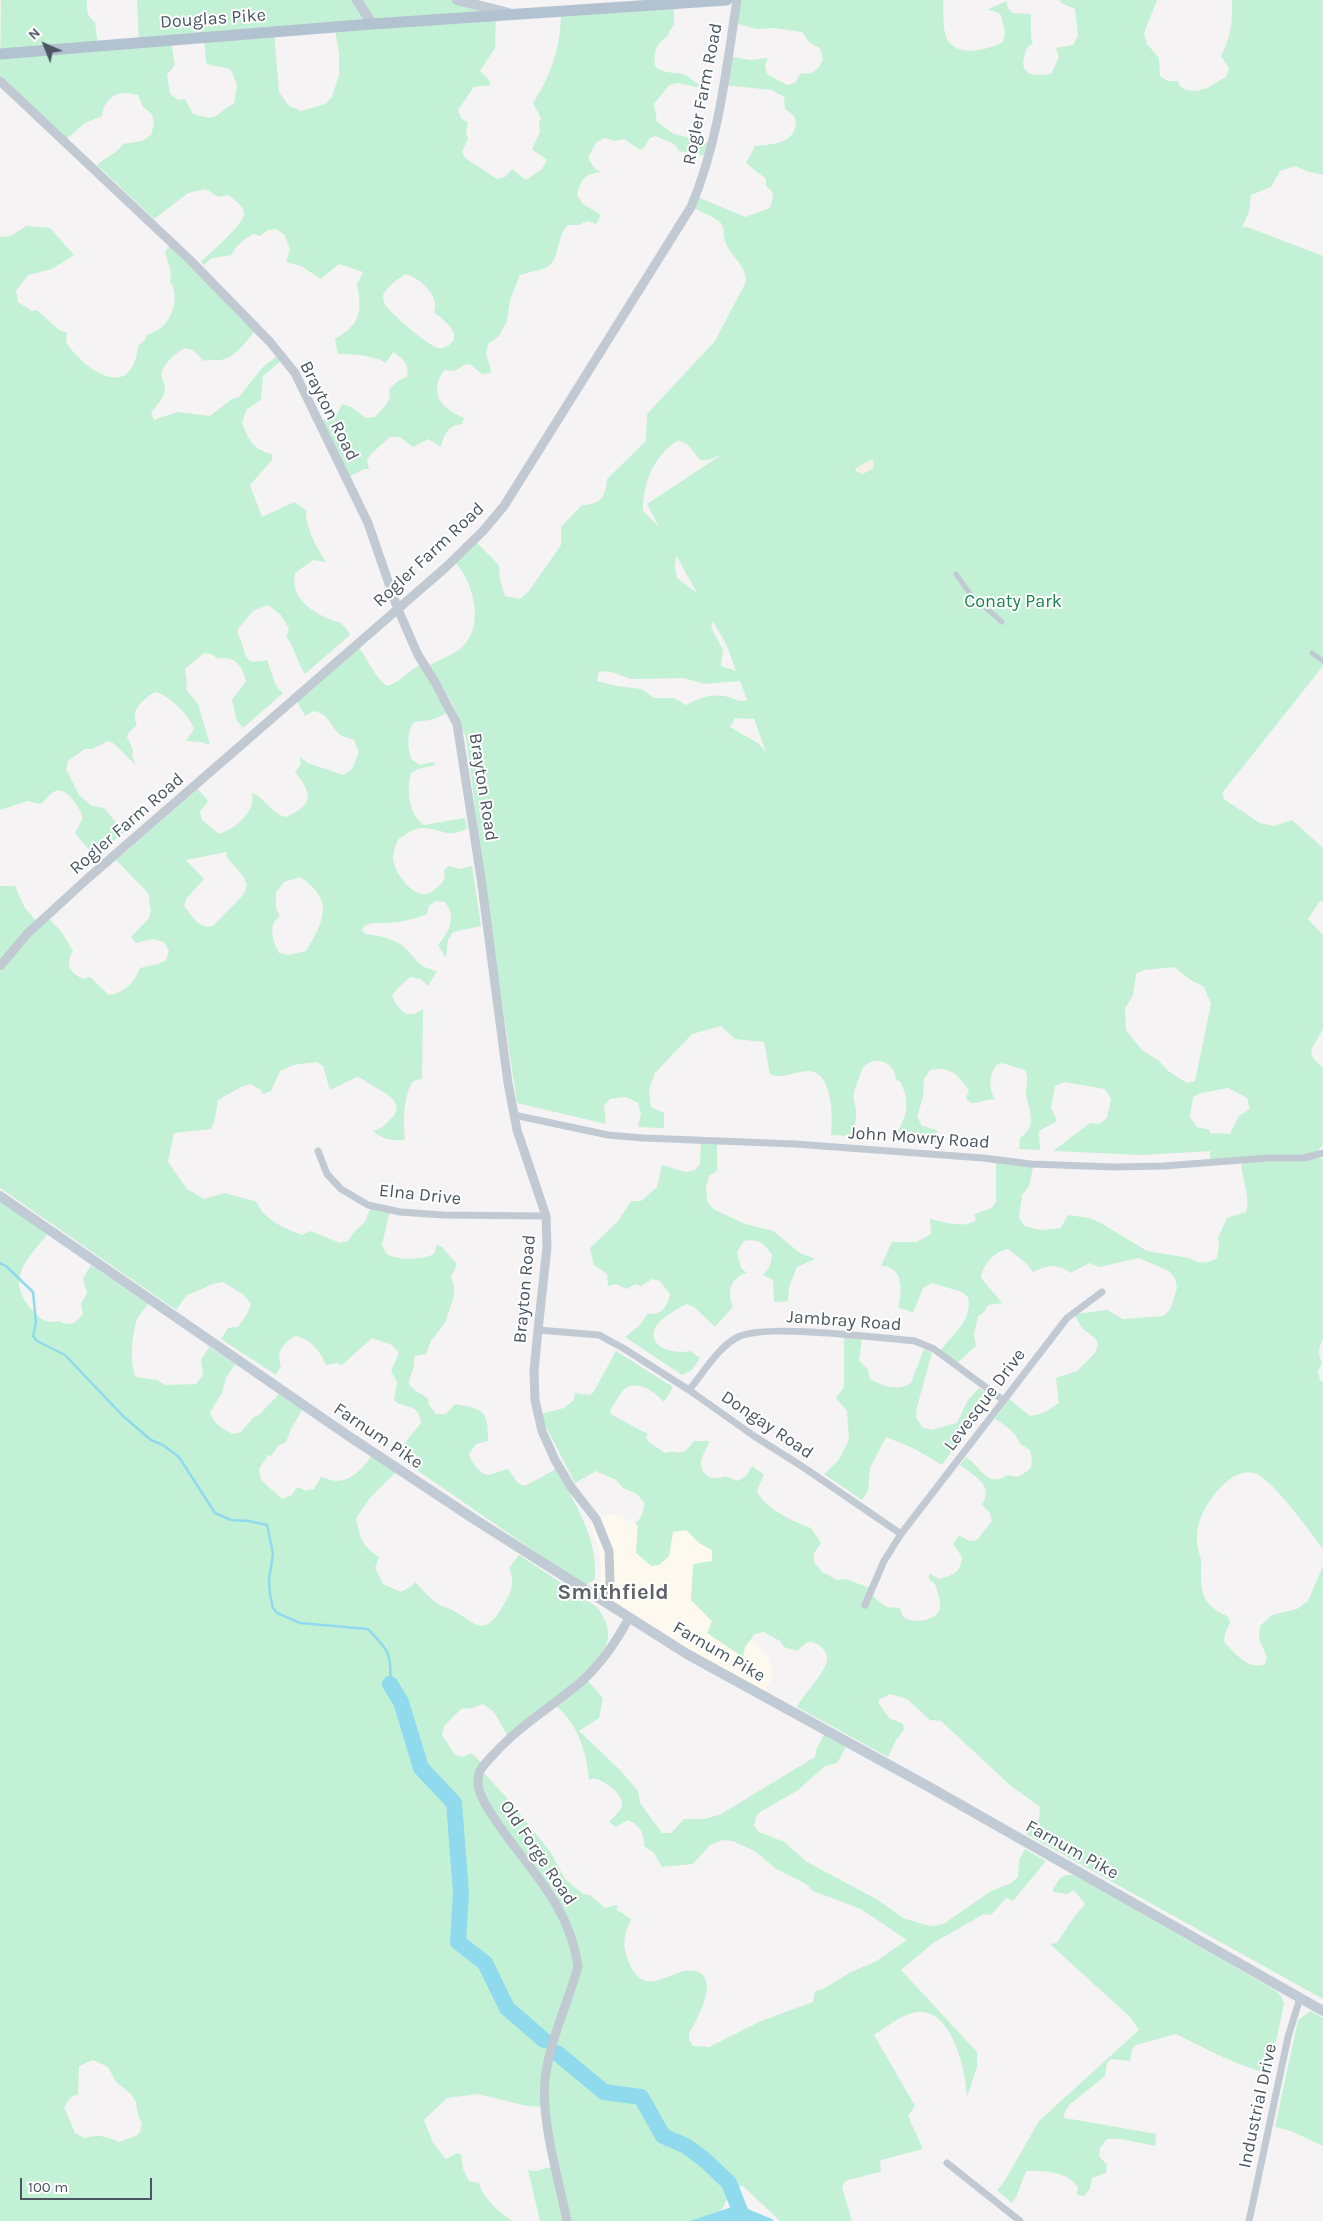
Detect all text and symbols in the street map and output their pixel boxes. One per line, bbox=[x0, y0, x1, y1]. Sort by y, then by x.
street label: Douglas Pike bbox=[159, 5, 267, 33]
north arrow bbox=[20, 20, 70, 70]
street label: Rogler Farm Road bbox=[679, 21, 727, 167]
text: N bbox=[25, 24, 44, 43]
street label: Brayton Road bbox=[295, 357, 363, 465]
street label: Rogler Farm Road bbox=[369, 498, 489, 612]
park label: Conaty Park bbox=[964, 591, 1062, 613]
street label: Brayton Road bbox=[464, 731, 502, 843]
street label: Rogler Farm Road bbox=[66, 769, 188, 879]
street label: John Mowry Road bbox=[848, 1122, 990, 1154]
street label: Elna Drive bbox=[378, 1180, 462, 1210]
street label: Brayton Road bbox=[509, 1234, 541, 1344]
street label: Jambray Road bbox=[786, 1306, 902, 1336]
street label: Levesque Drive bbox=[940, 1345, 1030, 1455]
street label: Dongay Road bbox=[717, 1386, 817, 1464]
street label: Farnum Pike bbox=[329, 1398, 427, 1474]
district label: Smithfield bbox=[557, 1580, 669, 1606]
street label: Farnum Pike bbox=[669, 1617, 769, 1687]
street label: Old Forge Road bbox=[495, 1797, 581, 1909]
street label: Farnum Pike bbox=[1022, 1816, 1122, 1884]
street label: Industrial Drive bbox=[1234, 2042, 1282, 2170]
scale bar bbox=[22, 2168, 155, 2200]
text: 100 m bbox=[28, 2178, 68, 2196]

